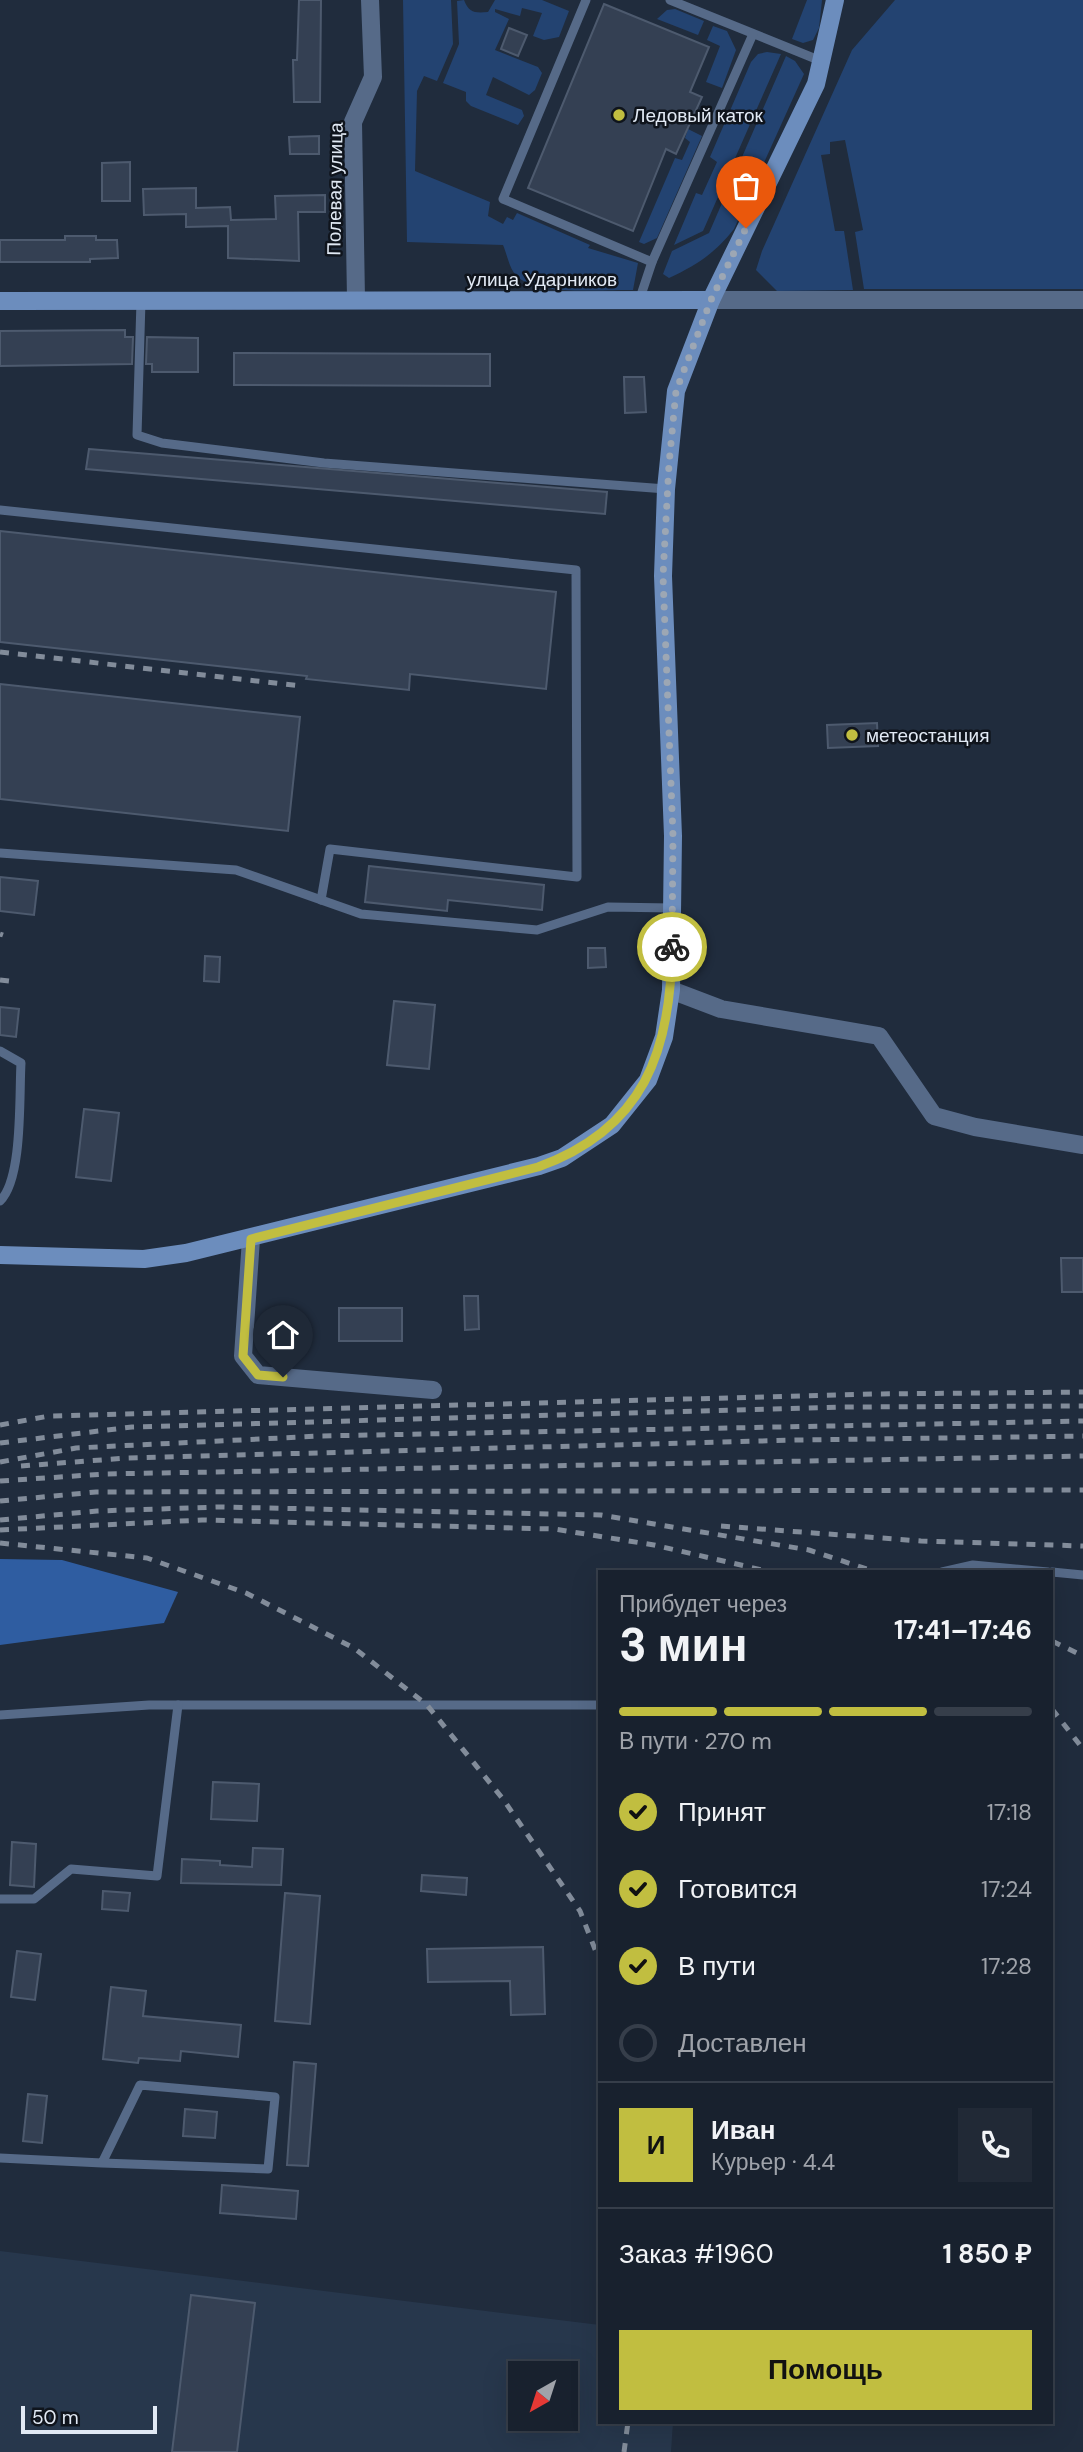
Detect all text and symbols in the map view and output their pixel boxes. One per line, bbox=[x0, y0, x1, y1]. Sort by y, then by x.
place label: Ледовый каток bbox=[633, 103, 764, 128]
marker: Ледовый каток bbox=[611, 107, 627, 123]
street label: Полевая улица bbox=[321, 122, 349, 256]
pin bbox=[716, 156, 776, 228]
icon: bag bbox=[727, 167, 765, 205]
street label: улица Ударников bbox=[467, 267, 617, 292]
place label: метеостанция bbox=[866, 723, 989, 748]
marker: метеостанция bbox=[844, 727, 860, 743]
courier bbox=[637, 912, 707, 982]
icon: bike bbox=[653, 928, 691, 966]
pin bbox=[253, 1305, 313, 1377]
icon: home bbox=[264, 1316, 302, 1354]
text: Прибудет через bbox=[619, 1589, 787, 1619]
text: 17:41–17:46 bbox=[894, 1613, 1032, 1647]
text: 3 мин bbox=[619, 1615, 748, 1675]
text: В пути · 270 m bbox=[619, 1726, 772, 1756]
icon: check bbox=[619, 1793, 657, 1831]
text: Принят bbox=[678, 1795, 766, 1829]
text: 17:18 bbox=[987, 1797, 1032, 1827]
icon: check bbox=[619, 1870, 657, 1908]
text: Готовится bbox=[678, 1872, 797, 1906]
text: 17:24 bbox=[981, 1874, 1032, 1904]
icon: check bbox=[619, 1947, 657, 1985]
text: В пути bbox=[678, 1949, 756, 1983]
text: 17:28 bbox=[981, 1951, 1032, 1981]
text: Доставлен bbox=[678, 2026, 807, 2060]
button: phone bbox=[958, 2108, 1032, 2182]
text: Иван bbox=[711, 2113, 776, 2147]
text: И bbox=[647, 2128, 665, 2162]
text: Курьер · 4.4 bbox=[711, 2147, 835, 2177]
text: Заказ #1960 bbox=[619, 2237, 774, 2271]
text: 1 850 ₽ bbox=[942, 2237, 1032, 2271]
button: Помощь bbox=[619, 2330, 1032, 2410]
north arrow bbox=[508, 2361, 578, 2431]
map controls bbox=[508, 2361, 578, 2431]
scale bar bbox=[21, 2403, 158, 2435]
text: 50 m bbox=[32, 2405, 79, 2430]

